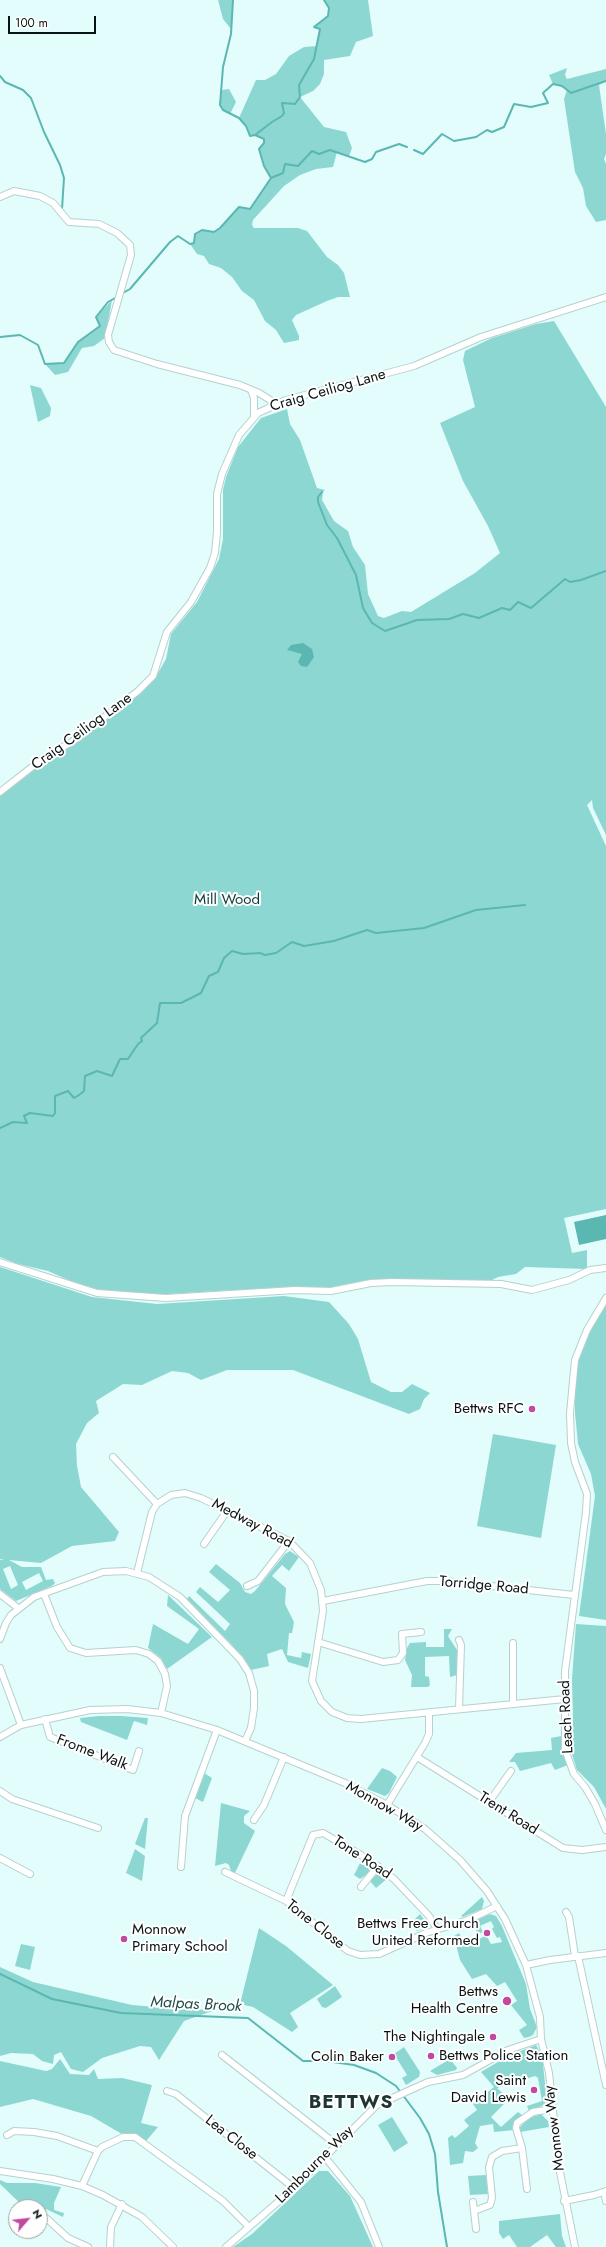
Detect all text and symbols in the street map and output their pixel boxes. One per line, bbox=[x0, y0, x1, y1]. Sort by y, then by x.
scale bar bbox=[10, 8, 98, 34]
text: 100 m bbox=[15, 14, 48, 32]
street label: Craig Ceiliog Lane bbox=[268, 366, 388, 416]
street label: Craig Ceiliog Lane bbox=[28, 690, 136, 774]
park label: Mill Wood bbox=[194, 891, 260, 909]
place label: Bettws RFC bbox=[454, 1400, 524, 1418]
marker: Bettws RFC bbox=[527, 1404, 537, 1414]
street label: Medway Road bbox=[208, 1495, 296, 1553]
street label: Torridge Road bbox=[439, 1573, 529, 1599]
street label: Leach Road bbox=[556, 1680, 578, 1754]
street label: Frome Walk bbox=[54, 1731, 130, 1775]
street label: Monnow Way bbox=[342, 1778, 426, 1836]
street label: Trent Road bbox=[475, 1789, 541, 1839]
street label: Tone Road bbox=[329, 1832, 395, 1884]
street label: Tone Close bbox=[282, 1897, 348, 1953]
place label: Bettws Free Church United Reformed bbox=[357, 1915, 479, 1950]
place label: Monnow Primary School bbox=[132, 1921, 228, 1956]
marker: Bettws Free Church United Reformed bbox=[482, 1928, 492, 1938]
marker: Monnow Primary School bbox=[119, 1934, 129, 1944]
place label: Bettws Health Centre bbox=[411, 1983, 498, 2018]
water label: Malpas Brook bbox=[150, 1993, 242, 2017]
marker: Bettws Health Centre bbox=[501, 1995, 513, 2007]
place label: The Nightingale bbox=[384, 2028, 485, 2046]
marker: The Nightingale bbox=[488, 2032, 498, 2042]
place label: Bettws Police Station bbox=[439, 2047, 568, 2065]
place label: Colin Baker bbox=[311, 2048, 384, 2066]
marker: Bettws Police Station bbox=[426, 2051, 436, 2061]
marker: Colin Baker bbox=[387, 2052, 397, 2062]
place label: Saint David Lewis bbox=[451, 2072, 526, 2107]
street label: Monnow Way bbox=[541, 2084, 569, 2172]
marker: Saint David Lewis bbox=[529, 2085, 539, 2095]
district label: BETTWS bbox=[309, 2092, 393, 2114]
street label: Lea Close bbox=[201, 2112, 261, 2164]
street label: Lambourne Way bbox=[272, 2122, 358, 2208]
north arrow bbox=[8, 2199, 48, 2239]
text: N bbox=[29, 2206, 47, 2221]

